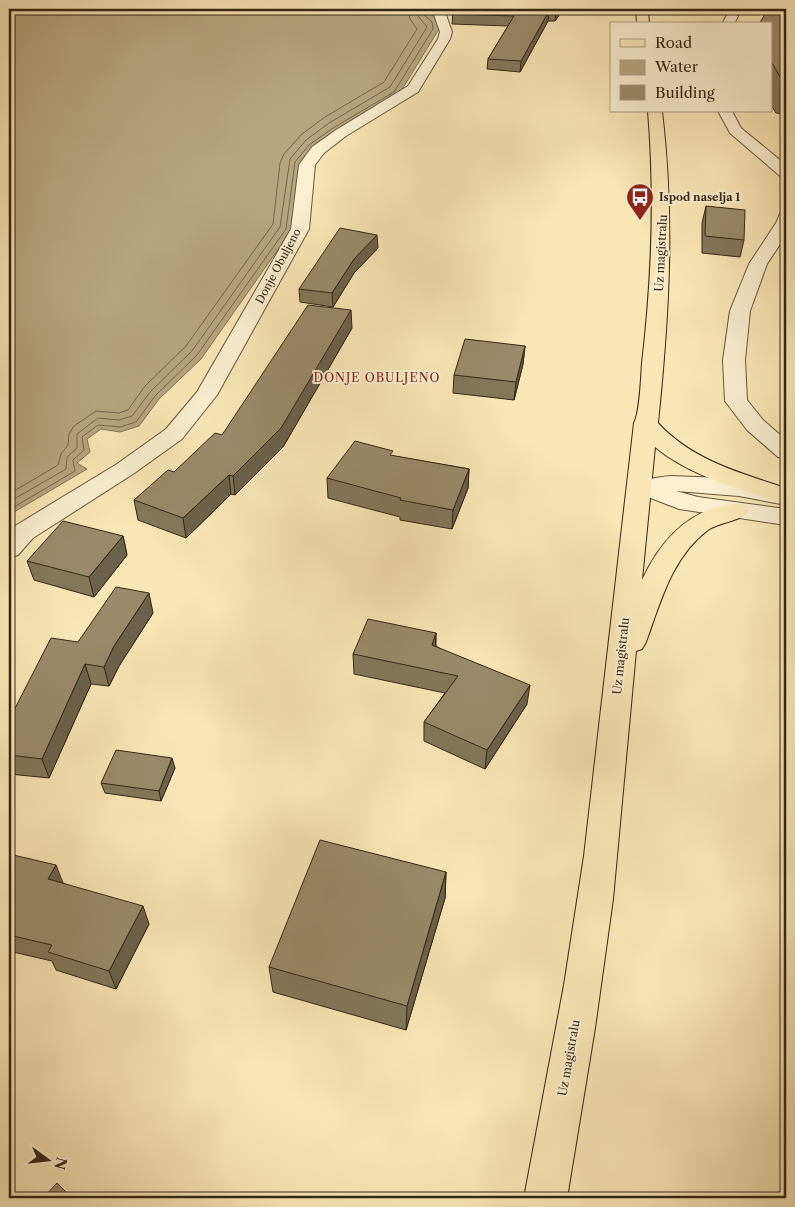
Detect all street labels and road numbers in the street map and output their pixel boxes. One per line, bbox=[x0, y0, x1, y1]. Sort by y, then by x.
street label: Uz magistralu bbox=[651, 213, 670, 292]
street label: Donje Obuljeno bbox=[252, 226, 304, 306]
street label: Uz magistralu bbox=[609, 616, 632, 695]
street label: Uz magistralu bbox=[554, 1018, 583, 1097]

